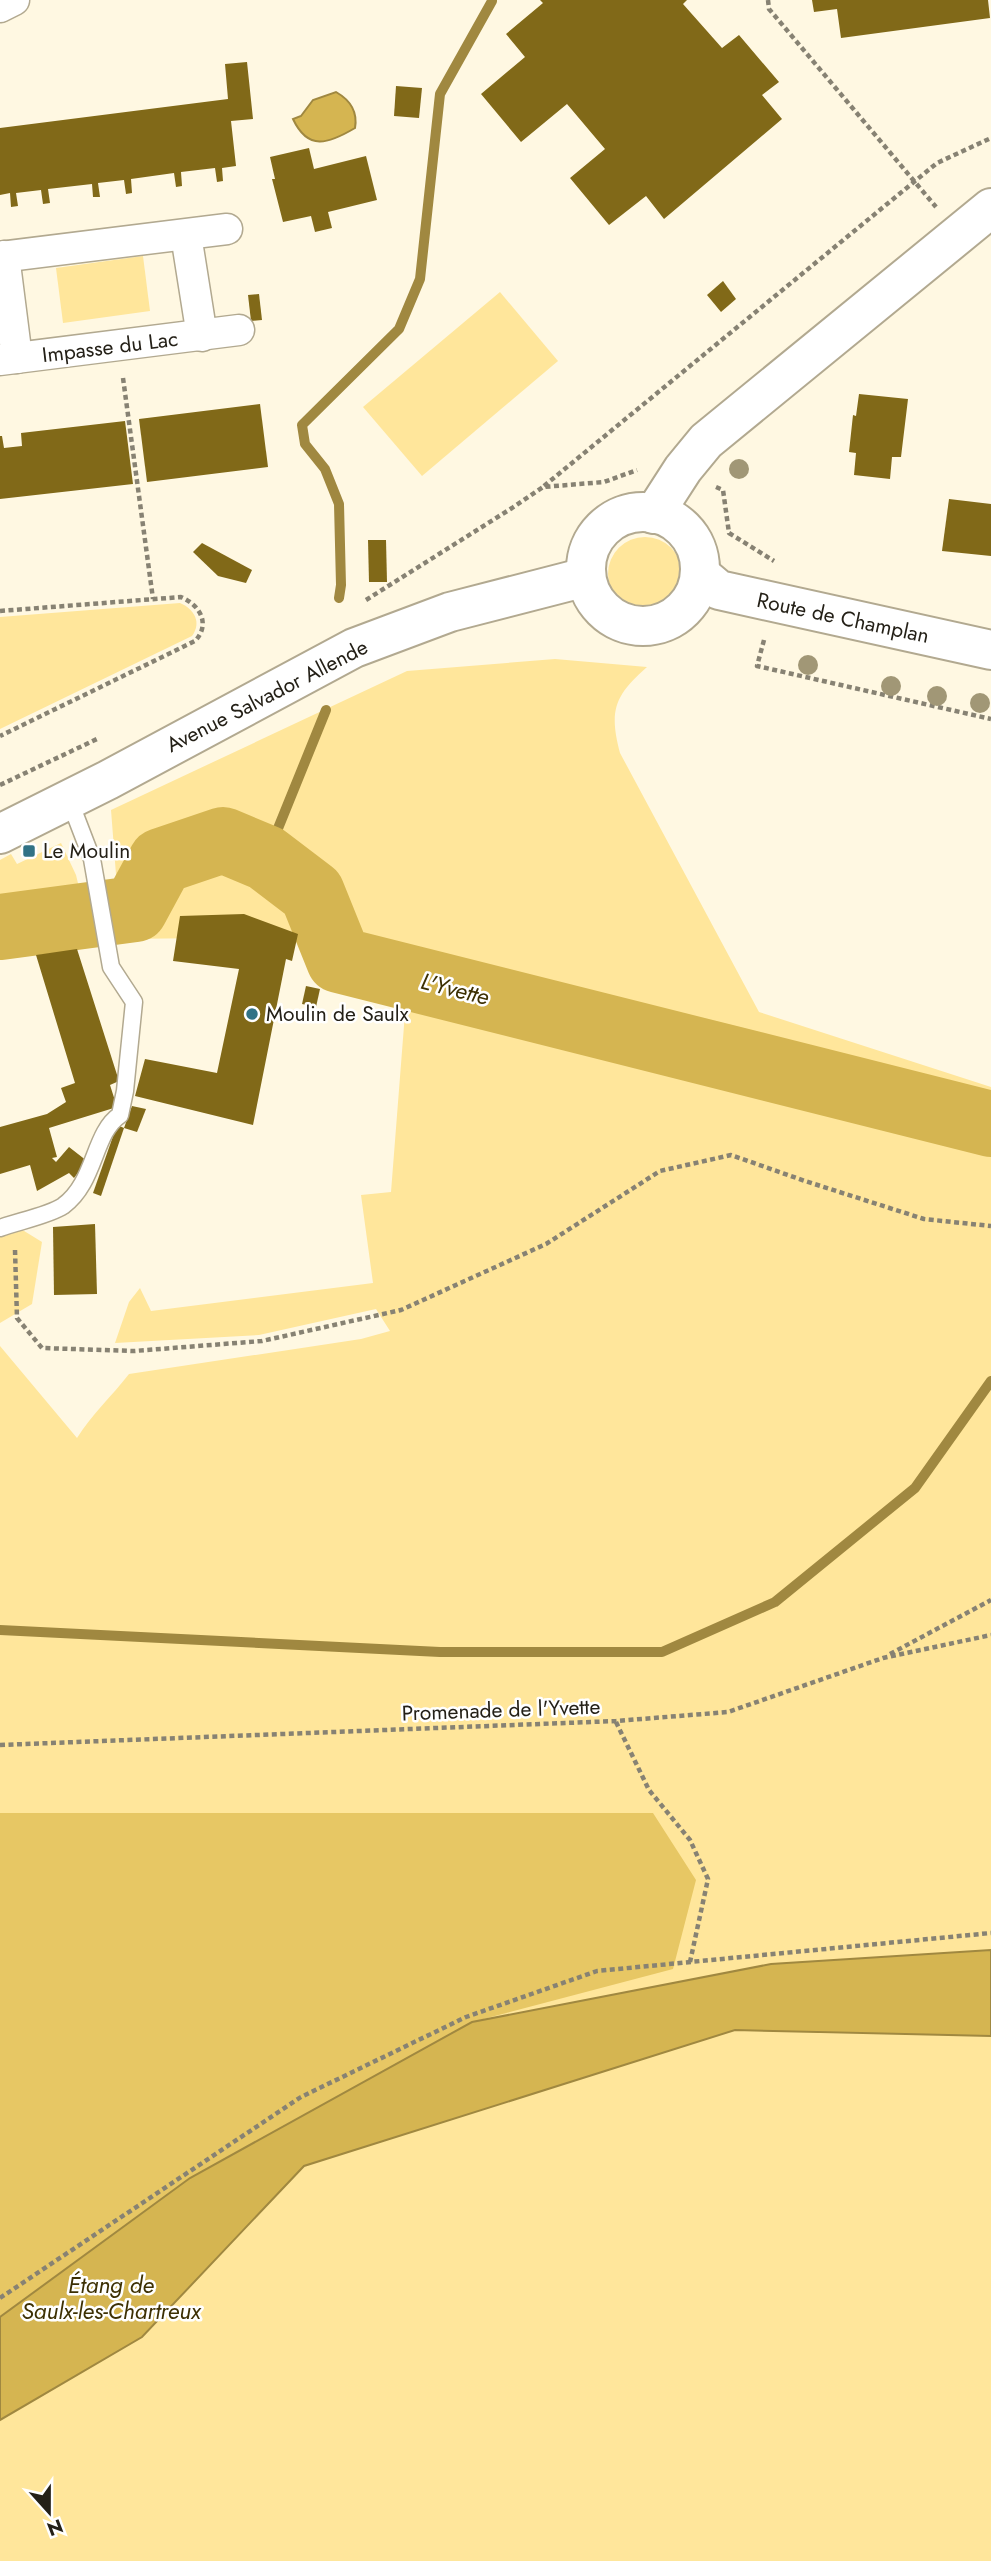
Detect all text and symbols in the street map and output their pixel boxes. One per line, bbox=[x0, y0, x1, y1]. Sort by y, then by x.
street label: Impasse du Lac bbox=[40, 324, 180, 370]
street label: Route de Champlan bbox=[754, 585, 932, 651]
street label: Avenue Salvador Allende bbox=[161, 632, 373, 760]
place label: Le Moulin bbox=[43, 836, 130, 866]
marker: Le Moulin bbox=[21, 843, 37, 859]
water label: L'Yvette bbox=[417, 964, 493, 1014]
place label: Moulin de Saulx bbox=[266, 999, 409, 1029]
marker: Moulin de Saulx bbox=[244, 1006, 260, 1022]
street label: Promenade de l'Yvette bbox=[401, 1692, 601, 1728]
water label: Étang de Saulx-les-Chartreux bbox=[22, 2268, 202, 2328]
north arrow bbox=[14, 2477, 84, 2547]
text: N bbox=[43, 2512, 67, 2543]

